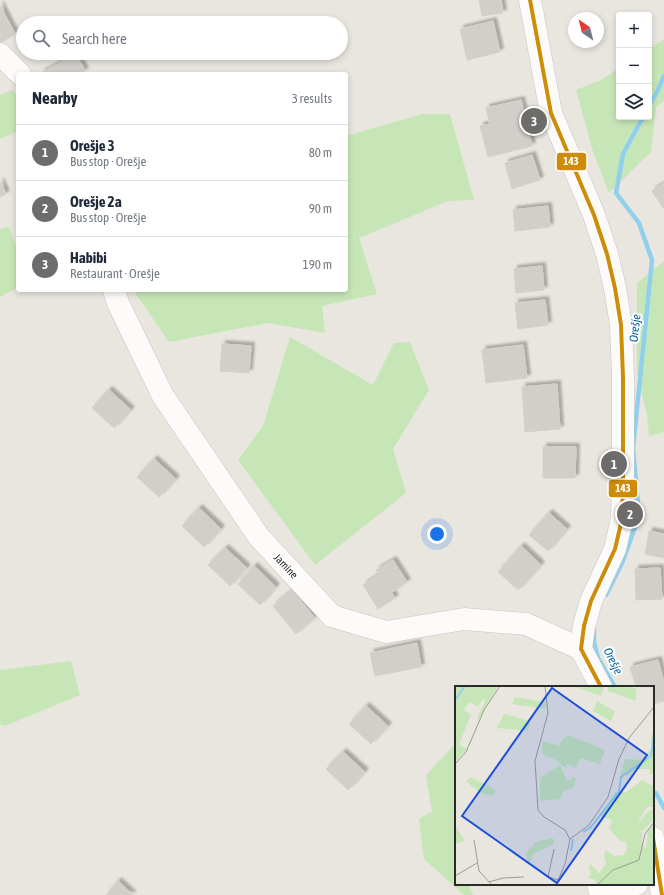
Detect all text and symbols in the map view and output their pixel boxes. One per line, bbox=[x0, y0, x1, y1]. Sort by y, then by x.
north arrow bbox=[568, 12, 604, 48]
map controls bbox=[616, 12, 652, 120]
button: + bbox=[616, 12, 652, 48]
search box bbox=[16, 16, 348, 60]
icon: search bbox=[30, 27, 52, 49]
text: Search here bbox=[62, 30, 127, 47]
button: − bbox=[616, 48, 652, 84]
button: layers bbox=[616, 84, 652, 120]
text: Nearby bbox=[32, 88, 78, 108]
text: 3 results bbox=[292, 91, 332, 106]
pin: 3 bbox=[521, 106, 547, 136]
text: Orešje 3 bbox=[70, 137, 115, 154]
text: 1 bbox=[42, 145, 48, 160]
text: 80 m bbox=[309, 145, 332, 160]
line badge: 143 bbox=[556, 152, 587, 171]
text: Bus stop · Orešje bbox=[70, 154, 146, 169]
text: 143 bbox=[563, 155, 579, 167]
text: Orešje 2a bbox=[70, 193, 122, 210]
text: 2 bbox=[42, 201, 48, 216]
text: 90 m bbox=[309, 201, 332, 216]
text: Bus stop · Orešje bbox=[70, 210, 146, 225]
text: Habibi bbox=[70, 249, 107, 266]
text: 3 bbox=[42, 257, 48, 272]
text: 190 m bbox=[303, 257, 332, 272]
text: Restaurant · Orešje bbox=[70, 266, 160, 281]
water label: Orešje bbox=[627, 313, 643, 343]
pin: 1 bbox=[601, 449, 627, 479]
line badge: 143 bbox=[608, 479, 638, 498]
text: 143 bbox=[615, 482, 631, 494]
pin: 2 bbox=[617, 499, 643, 529]
your location bbox=[427, 524, 447, 544]
street label: Jamine bbox=[272, 551, 300, 581]
water label: Orešje bbox=[601, 645, 626, 677]
inset map bbox=[455, 686, 654, 885]

